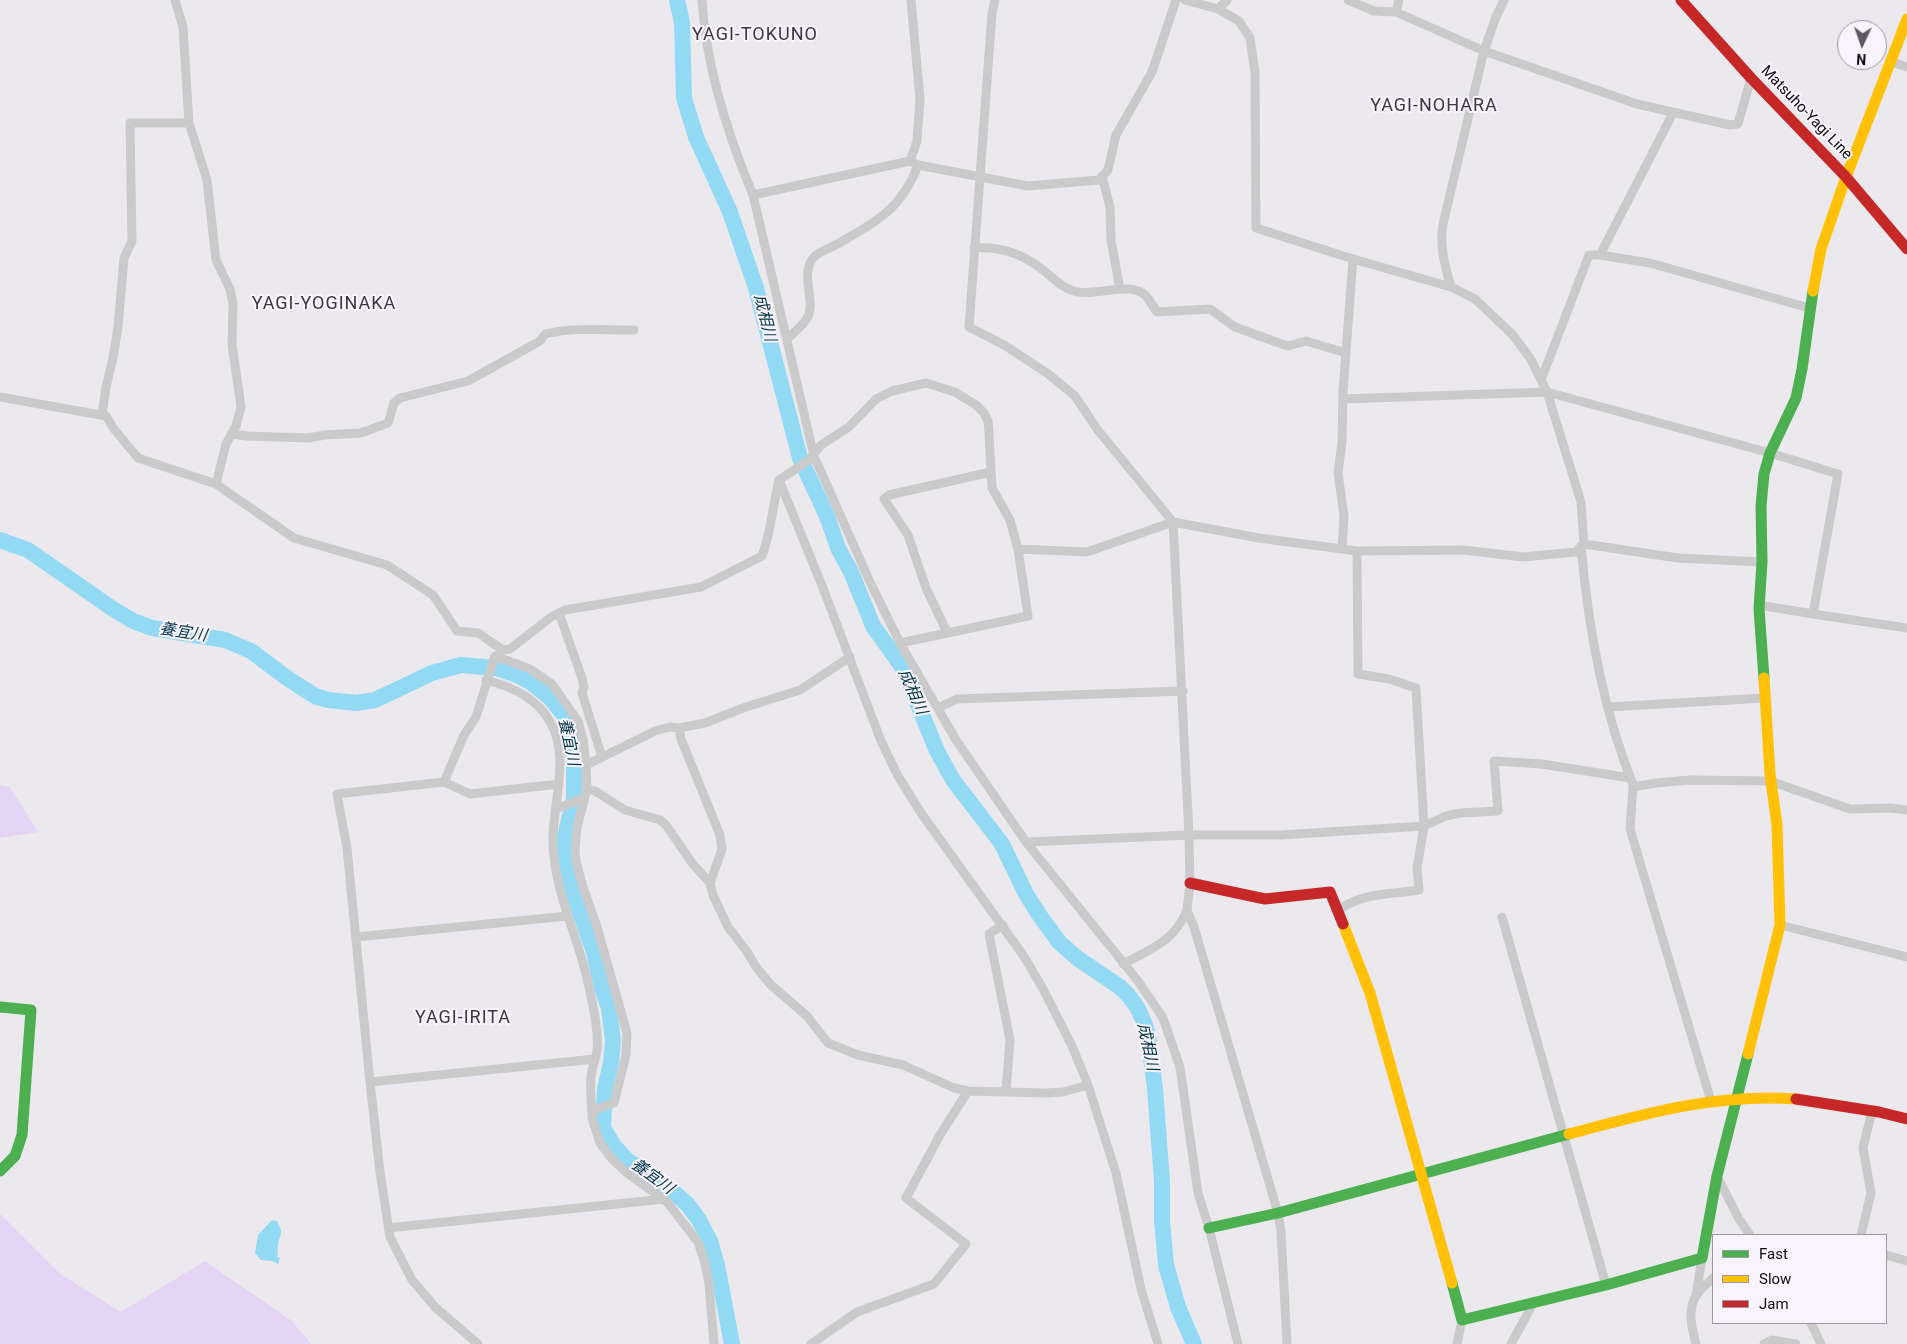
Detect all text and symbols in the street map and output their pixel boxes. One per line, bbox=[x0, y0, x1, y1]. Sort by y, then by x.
north arrow bbox=[1837, 20, 1887, 70]
district label: YAGI-TOKUNO bbox=[691, 24, 819, 46]
text: N bbox=[1856, 51, 1867, 67]
street label: Matsuho-Yagi Line bbox=[1757, 62, 1855, 164]
district label: YAGI-NOHARA bbox=[1369, 95, 1499, 117]
water label: 成相川 bbox=[749, 292, 779, 344]
district label: YAGI-YOGINAKA bbox=[250, 293, 398, 315]
water label: 養宜川 bbox=[158, 620, 208, 646]
water label: 成相川 bbox=[893, 666, 931, 718]
water label: 養宜川 bbox=[554, 717, 582, 767]
district label: YAGI-IRITA bbox=[414, 1007, 512, 1029]
water label: 成相川 bbox=[1133, 1022, 1161, 1072]
water label: 養宜川 bbox=[627, 1155, 677, 1199]
legend bbox=[1712, 1234, 1887, 1324]
text: Fast bbox=[1759, 1245, 1788, 1263]
text: Slow bbox=[1759, 1270, 1791, 1288]
text: Jam bbox=[1759, 1295, 1789, 1313]

